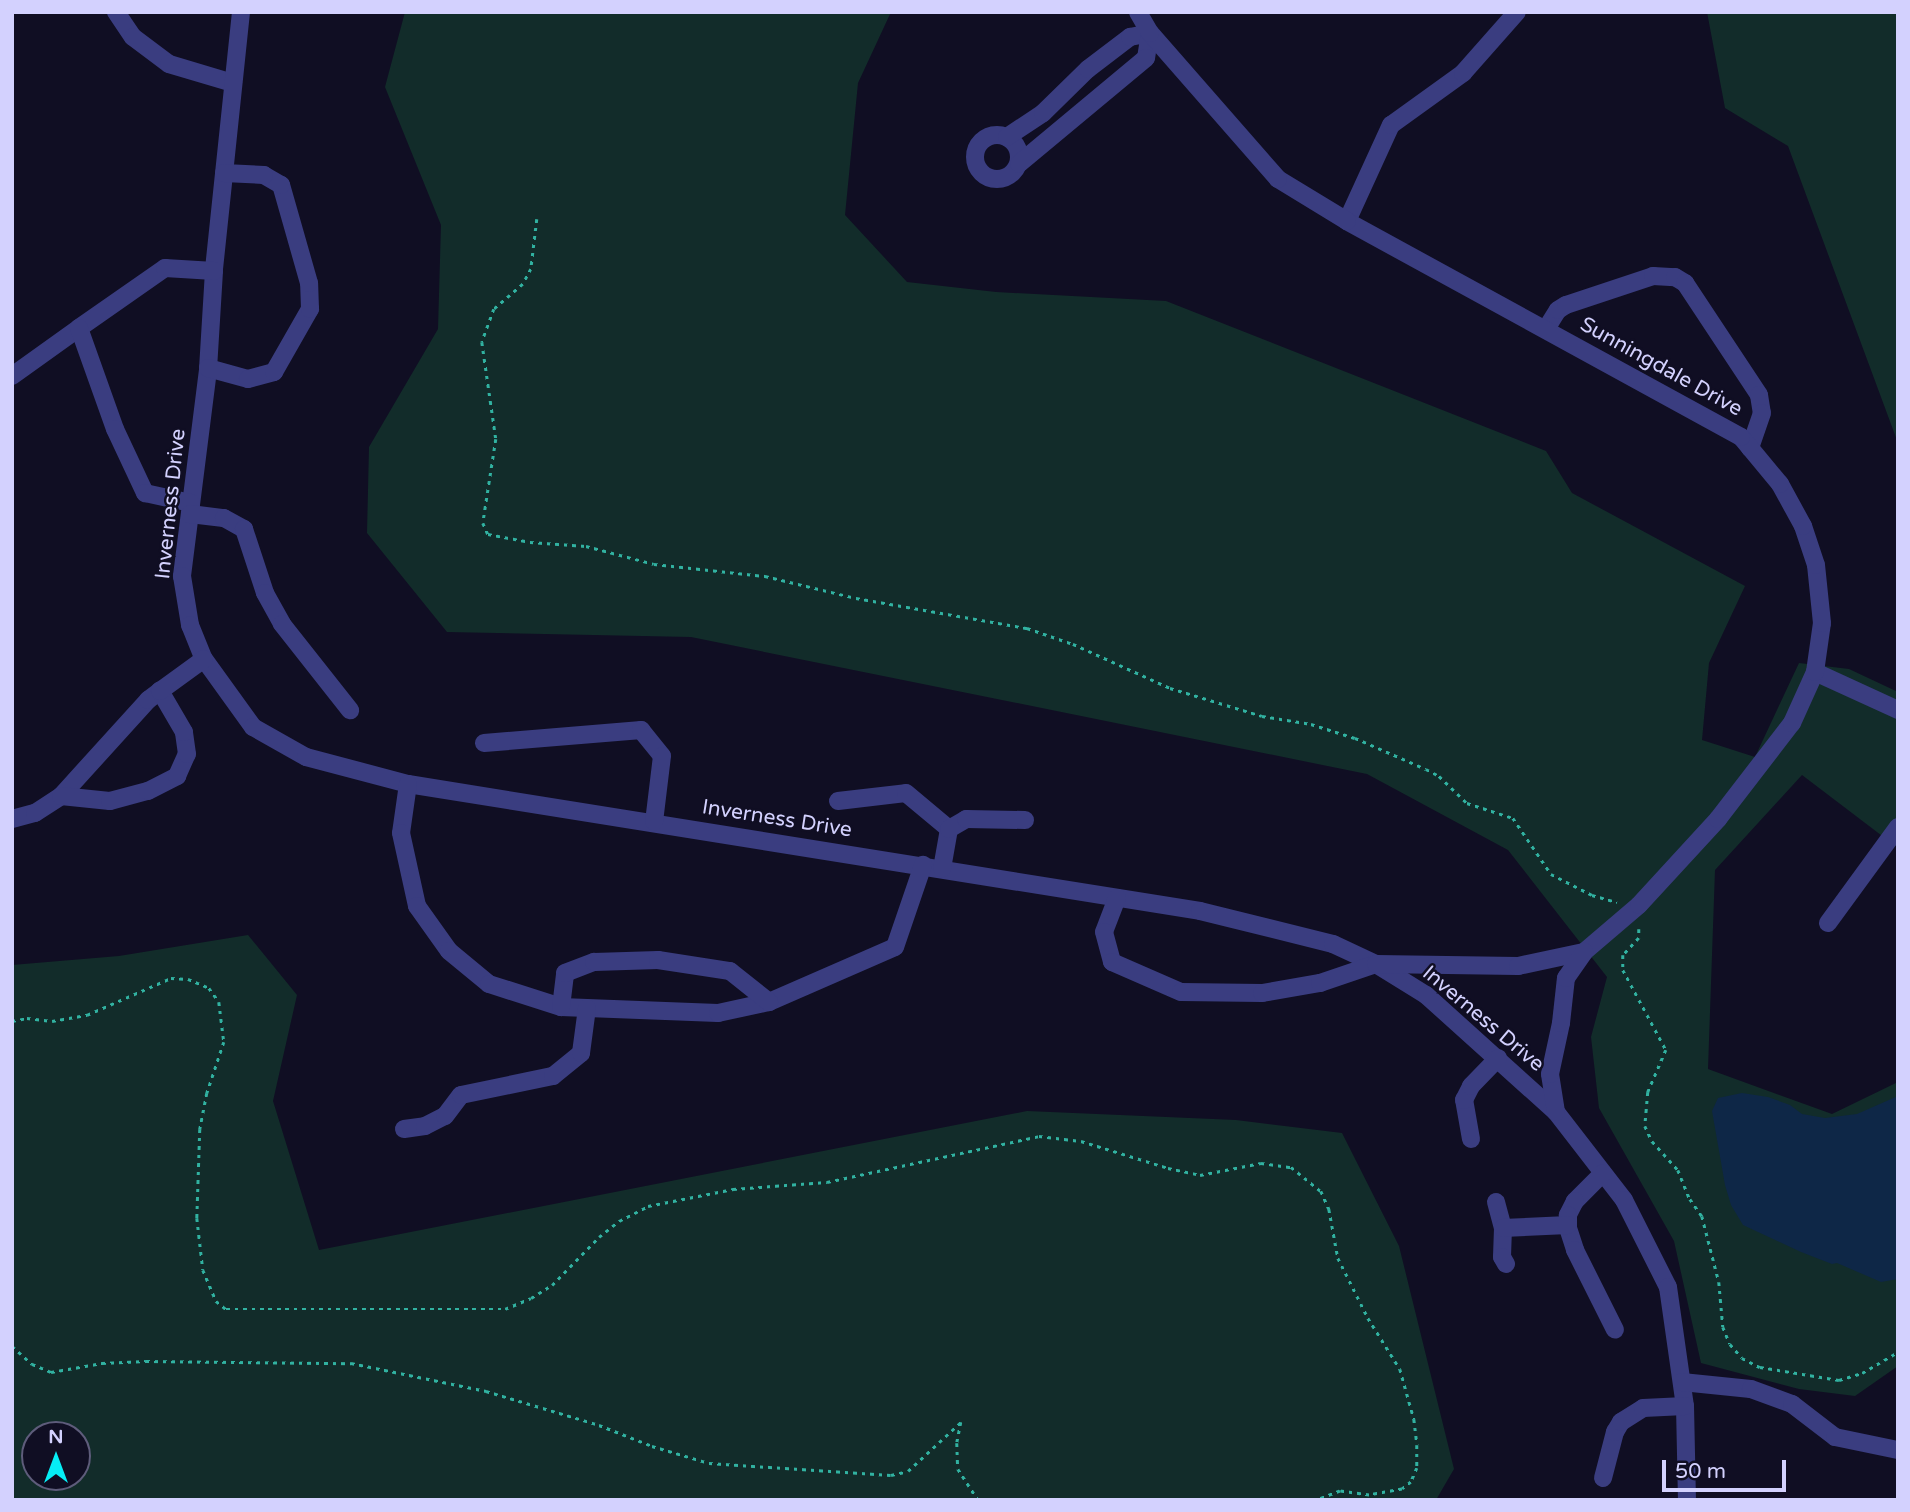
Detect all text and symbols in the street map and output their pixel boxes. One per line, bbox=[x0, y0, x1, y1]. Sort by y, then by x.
street label: Sunningdale Drive bbox=[1575, 312, 1747, 422]
street label: Inverness Drive bbox=[151, 427, 191, 581]
street label: Inverness Drive bbox=[700, 795, 854, 843]
street label: Inverness Drive bbox=[1417, 961, 1549, 1077]
north arrow bbox=[21, 1421, 91, 1491]
text: N bbox=[48, 1426, 64, 1448]
scale bar bbox=[1665, 1446, 1789, 1490]
text: 50 m bbox=[1675, 1459, 1726, 1484]

